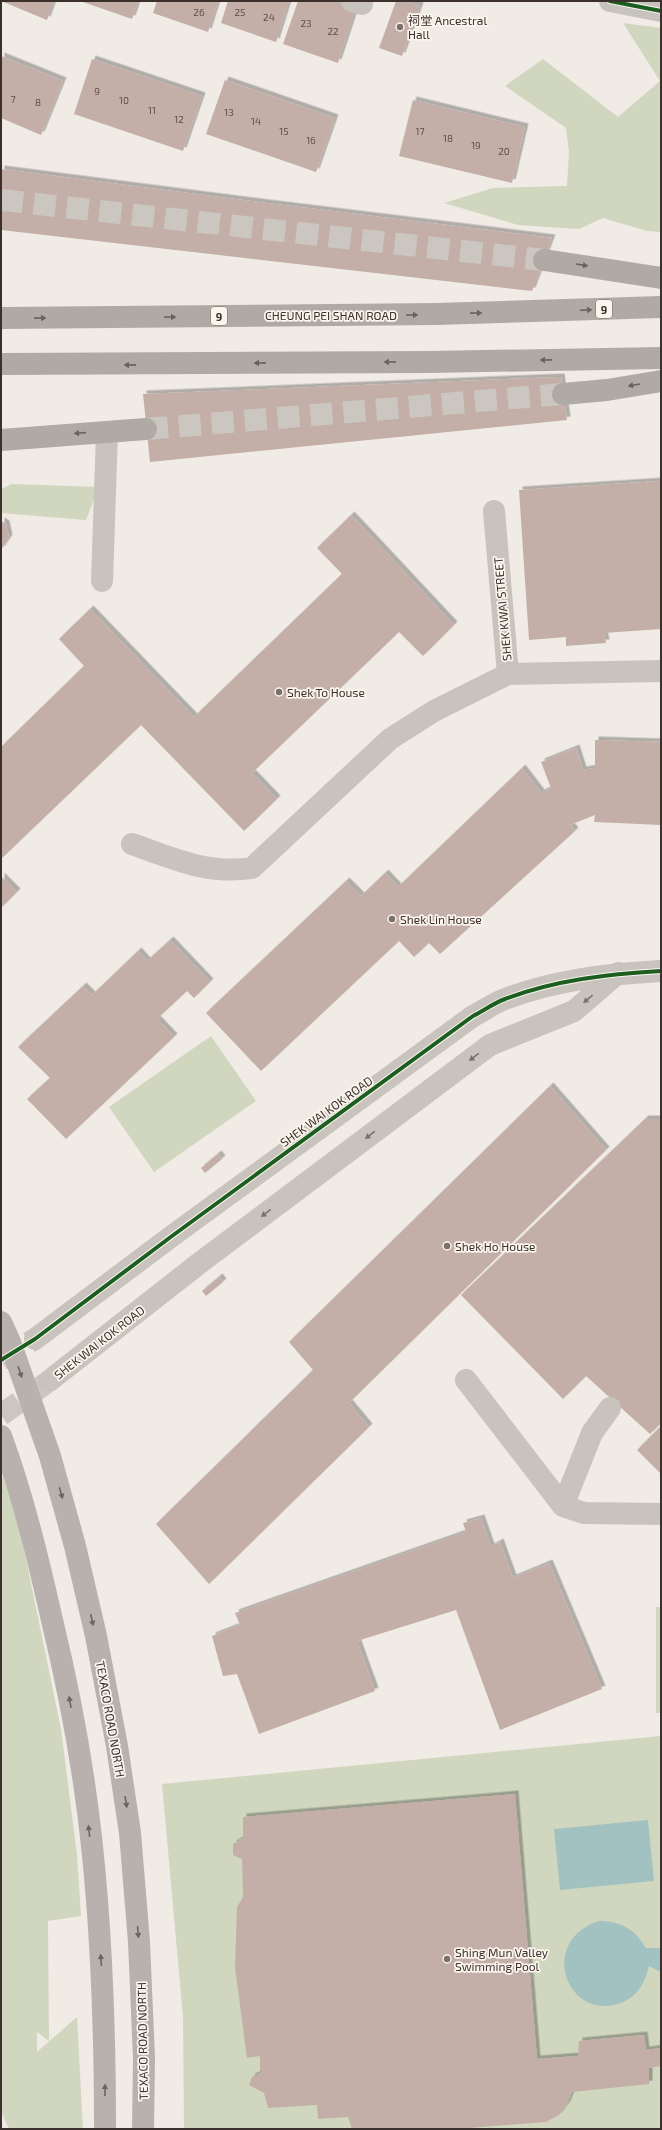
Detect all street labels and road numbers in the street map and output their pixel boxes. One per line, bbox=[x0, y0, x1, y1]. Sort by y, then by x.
road number: 9 bbox=[596, 300, 612, 318]
road number: 9 bbox=[211, 307, 227, 325]
street label: CHEUNG PEI SHAN ROAD bbox=[265, 308, 397, 322]
street label: SHEK KWAI STREET bbox=[490, 556, 514, 661]
street label: SHEK WAI KOK ROAD bbox=[277, 1073, 375, 1149]
street label: SHEK WAI KOK ROAD bbox=[51, 1302, 147, 1382]
street label: TEXACO ROAD NORTH bbox=[94, 1660, 128, 1778]
street label: TEXACO ROAD NORTH bbox=[134, 1982, 150, 2100]

